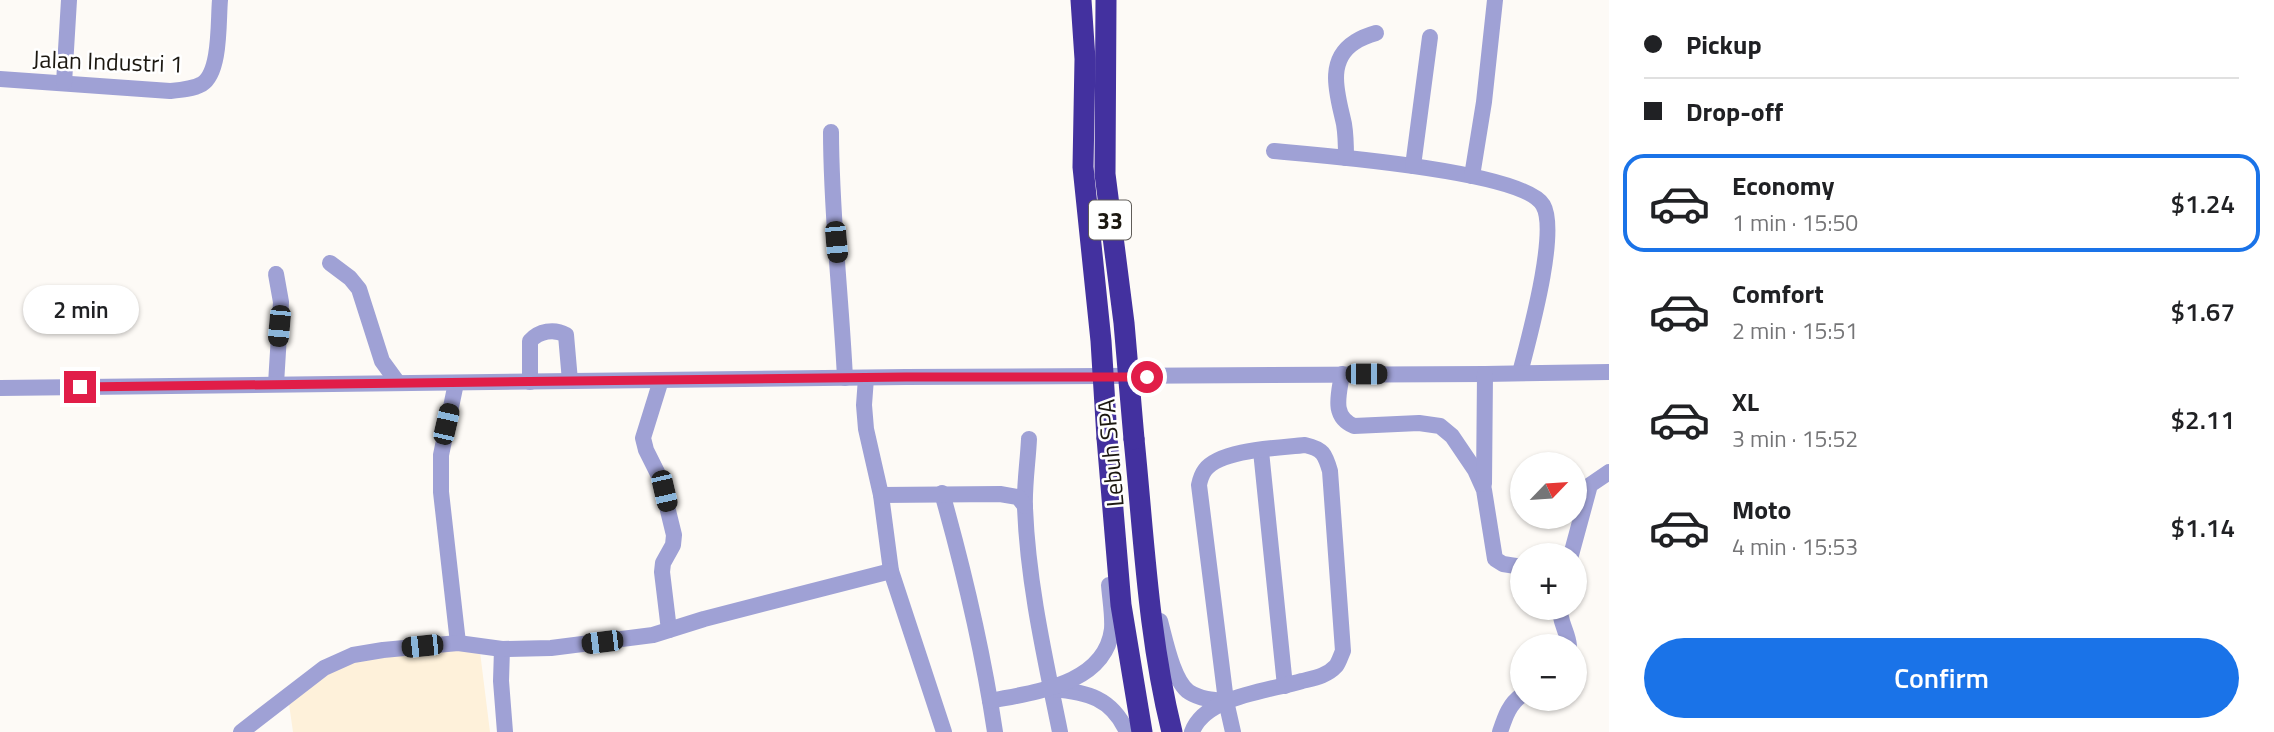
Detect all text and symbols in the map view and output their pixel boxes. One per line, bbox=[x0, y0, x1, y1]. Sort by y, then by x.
text: Pickup bbox=[1686, 25, 1762, 64]
street label: Jalan Industri 1 bbox=[32, 40, 184, 82]
text: Drop-off bbox=[1686, 92, 1783, 131]
text: Economy bbox=[1732, 166, 1834, 205]
icon: car bbox=[1648, 172, 1711, 235]
text: $1.24 bbox=[2171, 184, 2235, 223]
road number: 33 bbox=[1089, 200, 1131, 240]
text: 1 min · 15:50 bbox=[1732, 205, 1858, 240]
car bbox=[824, 220, 849, 264]
text: Comfort bbox=[1732, 274, 1824, 313]
icon: car bbox=[1648, 280, 1711, 343]
callout: 2 min bbox=[22, 286, 138, 334]
text: 2 min bbox=[53, 292, 109, 327]
text: $1.67 bbox=[2171, 292, 2235, 331]
car bbox=[267, 304, 292, 348]
text: 2 min · 15:51 bbox=[1732, 313, 1858, 348]
route start bbox=[1131, 361, 1163, 393]
car bbox=[1346, 364, 1388, 385]
route end bbox=[64, 371, 96, 403]
text: XL bbox=[1732, 382, 1759, 421]
icon: car bbox=[1648, 388, 1711, 451]
street label: Lebuh SPA bbox=[1087, 398, 1133, 508]
text: $2.11 bbox=[2171, 400, 2235, 439]
car bbox=[432, 401, 461, 447]
text: 3 min · 15:52 bbox=[1732, 421, 1858, 456]
north arrow bbox=[1510, 452, 1587, 528]
map controls bbox=[1510, 452, 1587, 711]
car bbox=[650, 468, 679, 514]
text: Moto bbox=[1732, 490, 1791, 529]
icon: car bbox=[1648, 496, 1711, 559]
text: $1.14 bbox=[2171, 508, 2235, 547]
text: 4 min · 15:53 bbox=[1732, 529, 1858, 564]
button: + bbox=[1510, 543, 1587, 620]
car bbox=[580, 629, 625, 655]
car bbox=[401, 633, 444, 659]
button: − bbox=[1510, 634, 1587, 711]
button: Confirm bbox=[1644, 638, 2239, 718]

